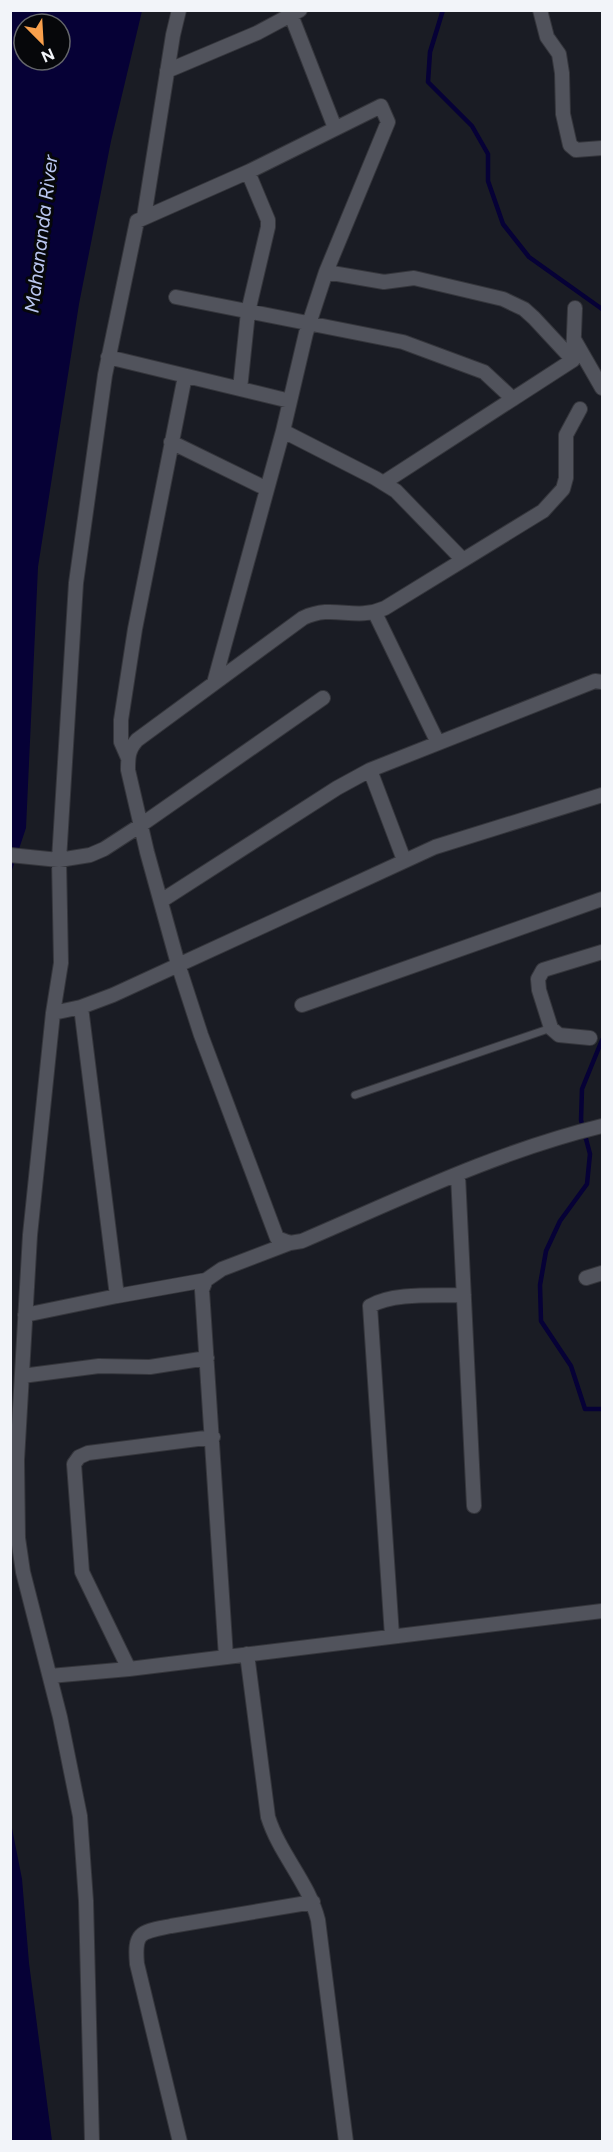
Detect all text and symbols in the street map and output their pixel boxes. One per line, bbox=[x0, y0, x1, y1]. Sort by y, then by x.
north arrow bbox=[12, 12, 72, 72]
text: N bbox=[38, 44, 57, 66]
water label: Mahananda River bbox=[19, 152, 63, 314]

